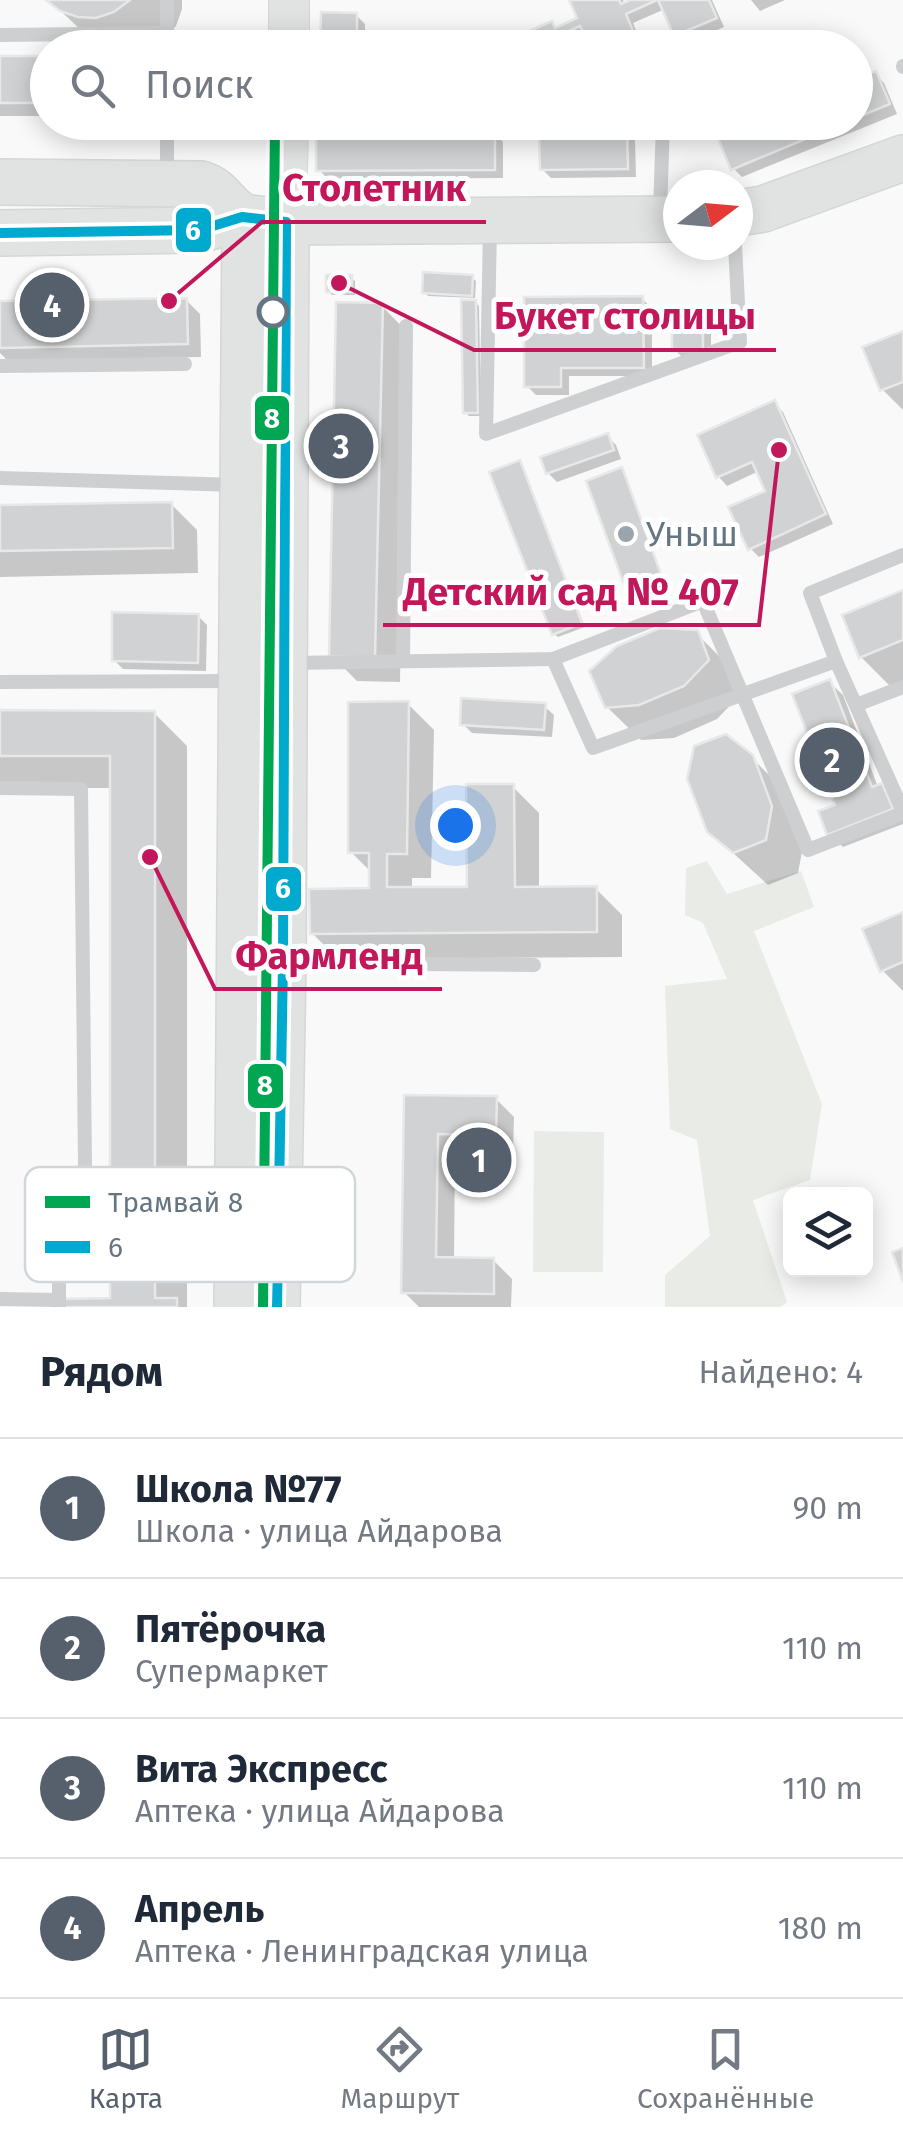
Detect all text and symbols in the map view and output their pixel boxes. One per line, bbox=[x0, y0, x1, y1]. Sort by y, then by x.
search box bbox=[30, 30, 873, 140]
icon: search bbox=[65, 58, 120, 113]
text: Поиск bbox=[145, 62, 254, 108]
callout: Столетник bbox=[262, 154, 486, 222]
text: Столетник bbox=[282, 165, 466, 211]
north arrow bbox=[663, 170, 753, 260]
line badge: 6 bbox=[174, 206, 213, 254]
text: 6 bbox=[185, 214, 201, 247]
pin: 4 bbox=[20, 268, 84, 342]
callout: Букет столицы bbox=[474, 282, 776, 350]
text: Букет столицы bbox=[494, 293, 756, 339]
unlabelled marker bbox=[258, 297, 288, 327]
line badge: 8 bbox=[253, 394, 291, 442]
text: 8 bbox=[264, 402, 280, 435]
pin: 3 bbox=[308, 408, 374, 484]
place label: Уныш bbox=[646, 513, 738, 555]
marker: Уныш bbox=[615, 523, 637, 545]
callout: Детский сад № 407 bbox=[383, 557, 759, 625]
text: Детский сад № 407 bbox=[402, 569, 739, 615]
pin: 2 bbox=[800, 722, 864, 798]
your location bbox=[430, 800, 481, 851]
line badge: 6 bbox=[264, 865, 303, 913]
text: 6 bbox=[275, 872, 291, 905]
callout: Фармленд bbox=[215, 921, 442, 989]
text: Фармленд bbox=[235, 933, 423, 979]
line badge: 8 bbox=[246, 1062, 285, 1110]
text: 8 bbox=[257, 1069, 273, 1102]
pin: 1 bbox=[446, 1122, 512, 1198]
legend bbox=[25, 1167, 355, 1282]
text: Трамвай 8 bbox=[108, 1186, 243, 1219]
map controls bbox=[783, 1187, 873, 1277]
button: layers bbox=[783, 1187, 873, 1277]
text: 6 bbox=[108, 1231, 123, 1264]
text: Рядом bbox=[40, 1347, 163, 1397]
text: Найдено: 4 bbox=[699, 1353, 863, 1391]
text: Школа №77 bbox=[135, 1466, 341, 1512]
text: 1 bbox=[65, 1489, 80, 1527]
text: 90 m bbox=[792, 1489, 863, 1527]
text: Школа · улица Айдарова bbox=[135, 1512, 503, 1550]
text: Пятёрочка bbox=[135, 1606, 326, 1652]
text: 2 bbox=[64, 1629, 81, 1667]
text: 110 m bbox=[782, 1629, 863, 1667]
text: Супермаркет bbox=[135, 1652, 328, 1690]
text: Вита Экспресс bbox=[135, 1746, 388, 1792]
text: 3 bbox=[64, 1769, 81, 1807]
text: 110 m bbox=[782, 1769, 863, 1807]
text: Аптека · улица Айдарова bbox=[135, 1792, 505, 1830]
text: Апрель bbox=[135, 1886, 264, 1932]
text: 4 bbox=[63, 1909, 82, 1947]
text: 180 m bbox=[778, 1909, 863, 1947]
text: Аптека · Ленинградская улица bbox=[135, 1932, 589, 1970]
tab: Карта bbox=[89, 2022, 163, 2115]
tab: Маршрут bbox=[341, 2022, 459, 2115]
tab: Сохранённые bbox=[637, 2022, 814, 2115]

